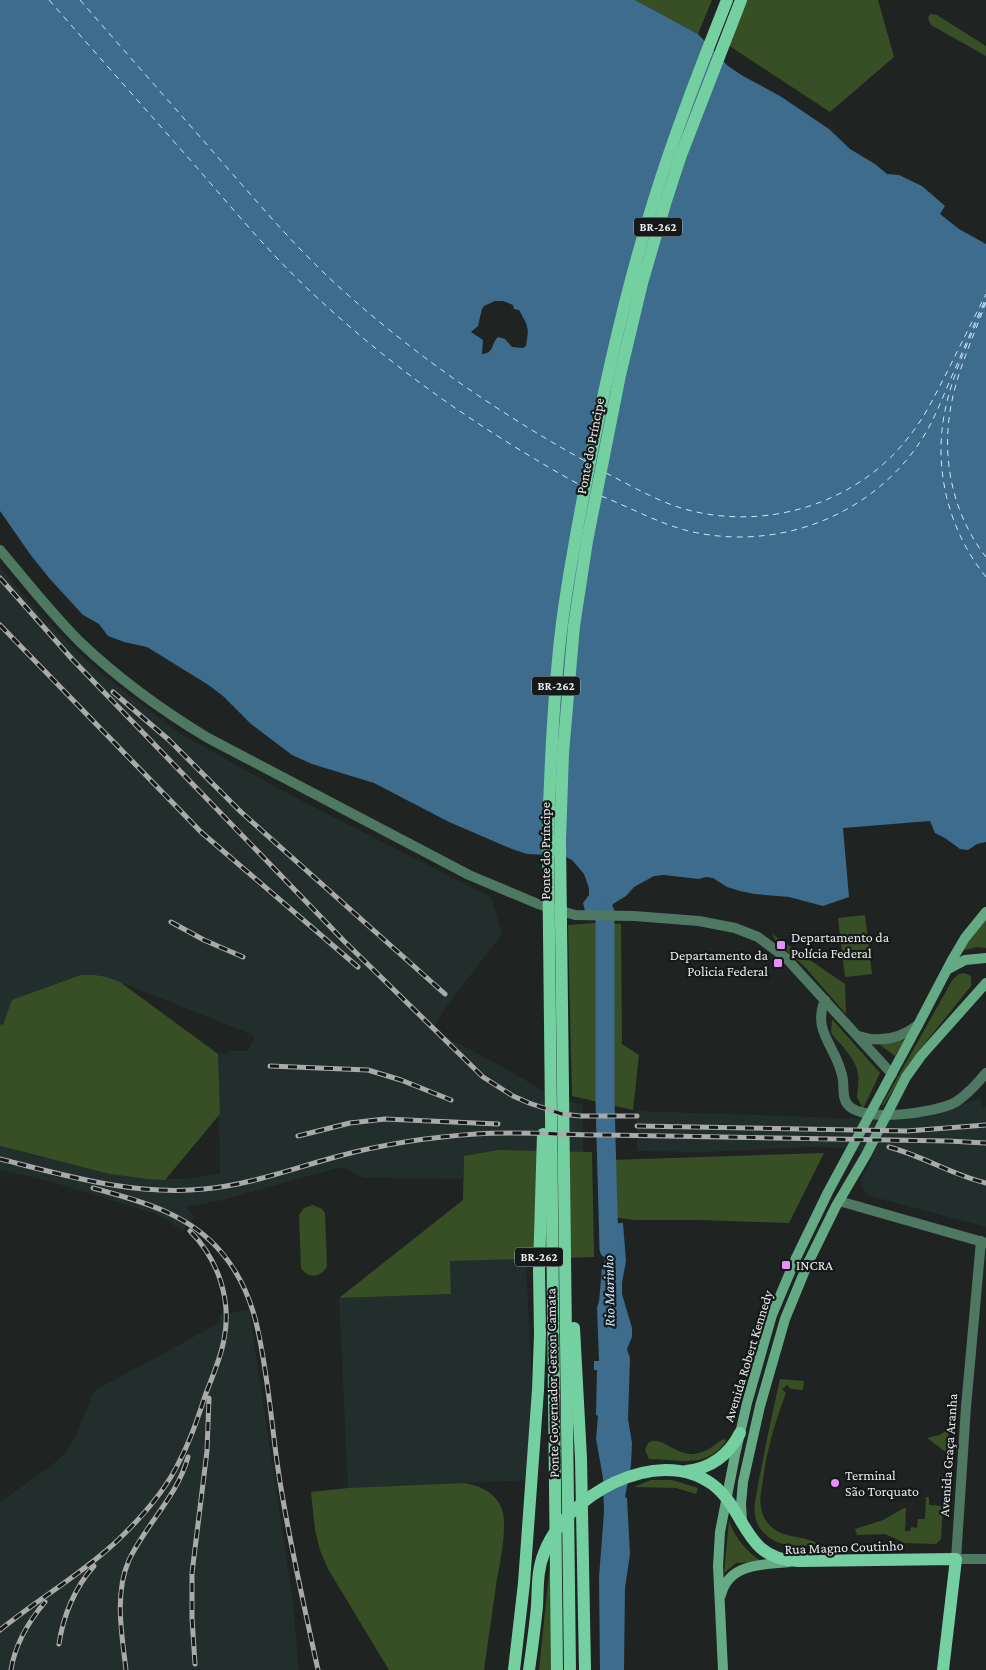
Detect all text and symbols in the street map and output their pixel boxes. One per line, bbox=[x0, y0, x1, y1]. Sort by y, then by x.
road number: BR-262 bbox=[634, 218, 682, 236]
street label: Ponte do Príncipe bbox=[573, 397, 607, 495]
road number: BR-262 bbox=[532, 676, 580, 696]
street label: Ponte do Príncipe bbox=[537, 802, 553, 900]
place label: Departamento da Polícia Federal bbox=[791, 929, 890, 961]
marker: Departamento da Polícia Federal bbox=[775, 939, 787, 951]
place label: Departamento da Policia Federal bbox=[670, 947, 769, 979]
marker: Departamento da Policia Federal bbox=[772, 957, 784, 969]
road number: BR-262 bbox=[515, 1248, 563, 1266]
water label: Rio Marinho bbox=[600, 1255, 618, 1327]
place label: INCRA bbox=[796, 1257, 833, 1273]
marker: INCRA bbox=[780, 1259, 792, 1271]
street label: Ponte Governador Gerson Camata bbox=[542, 1288, 562, 1478]
street label: Avenida Robert Kennedy bbox=[720, 1288, 776, 1424]
street label: Avenida Graça Aranha bbox=[936, 1392, 960, 1517]
place label: Terminal São Torquato bbox=[845, 1467, 919, 1499]
marker: Terminal São Torquato bbox=[829, 1477, 841, 1489]
street label: Rua Magno Coutinho bbox=[784, 1537, 904, 1557]

